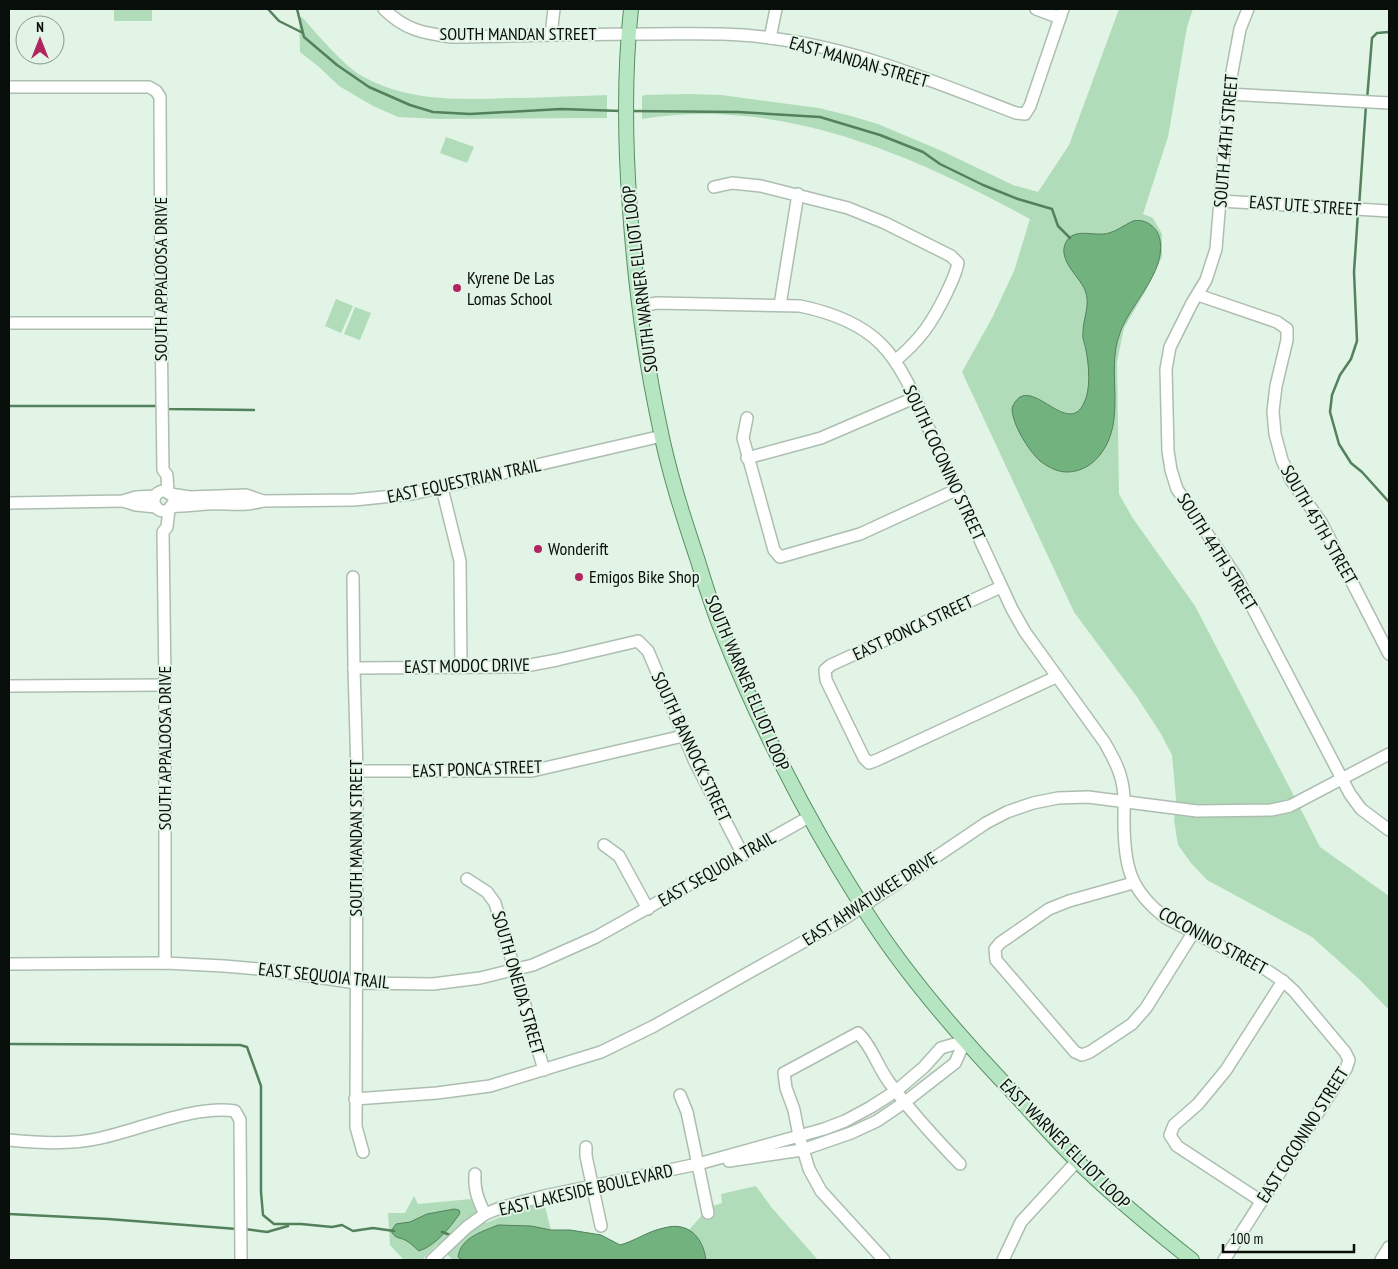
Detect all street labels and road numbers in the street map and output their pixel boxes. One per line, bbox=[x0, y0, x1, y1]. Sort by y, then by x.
street label: SOUTH MANDAN STREET bbox=[439, 22, 597, 45]
street label: EAST MANDAN STREET bbox=[787, 31, 931, 92]
street label: SOUTH 44TH STREET bbox=[1208, 73, 1243, 209]
street label: SOUTH WARNER ELLIOT LOOP bbox=[617, 184, 662, 374]
street label: EAST UTE STREET bbox=[1248, 190, 1362, 221]
street label: SOUTH APPALOOSA DRIVE bbox=[149, 197, 172, 361]
street label: SOUTH COCONINO STREET bbox=[898, 381, 991, 544]
street label: EAST EQUESTRIAN TRAIL bbox=[385, 453, 543, 508]
street label: SOUTH 45TH STREET bbox=[1276, 461, 1363, 589]
street label: SOUTH 44TH STREET bbox=[1172, 489, 1263, 615]
street label: EAST PONCA STREET bbox=[849, 590, 977, 665]
street label: SOUTH WARNER ELLIOT LOOP bbox=[700, 592, 795, 774]
street label: EAST MODOC DRIVE bbox=[404, 653, 530, 678]
street label: SOUTH APPALOOSA DRIVE bbox=[153, 666, 176, 830]
street label: SOUTH BANNOCK STREET bbox=[647, 668, 736, 826]
street label: EAST PONCA STREET bbox=[412, 755, 542, 782]
street label: SOUTH MANDAN STREET bbox=[344, 759, 367, 917]
street label: EAST SEQUOIA TRAIL bbox=[654, 825, 780, 911]
street label: EAST AHWATUKEE DRIVE bbox=[798, 846, 941, 951]
street label: COCONINO STREET bbox=[1155, 901, 1272, 980]
street label: SOUTH ONEIDA STREET bbox=[487, 908, 550, 1057]
street label: EAST SEQUOIA TRAIL bbox=[257, 957, 391, 994]
street label: EAST COCONINO STREET bbox=[1252, 1063, 1354, 1207]
street label: EAST WARNER ELLIOT LOOP bbox=[995, 1074, 1135, 1214]
street label: EAST LAKESIDE BOULEVARD bbox=[497, 1158, 675, 1221]

